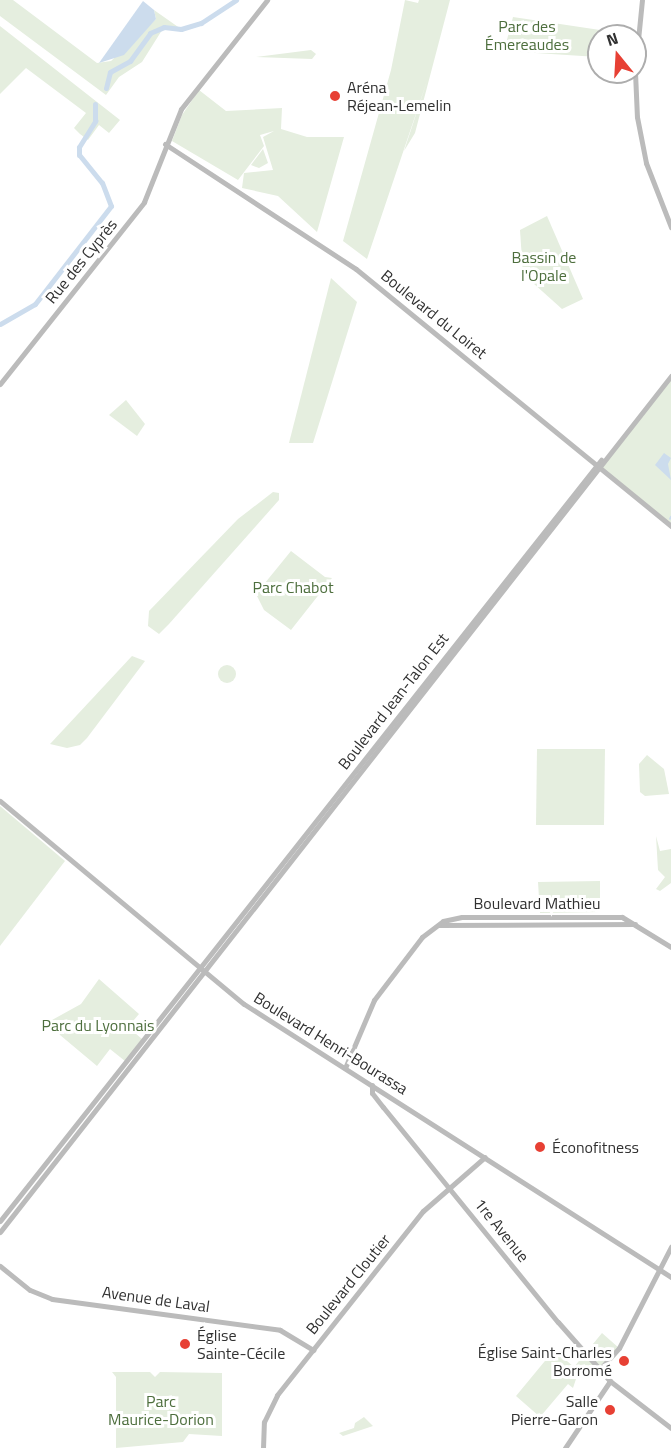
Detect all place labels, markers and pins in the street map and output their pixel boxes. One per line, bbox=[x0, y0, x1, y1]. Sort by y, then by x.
place label: Aréna Réjean‑Lemelin bbox=[347, 77, 451, 115]
marker: Aréna Réjean‑Lemelin bbox=[328, 89, 342, 103]
place label: Éconofitness bbox=[552, 1137, 639, 1157]
marker: Éconofitness bbox=[533, 1140, 547, 1154]
place label: Église Sainte-Cécile bbox=[197, 1325, 285, 1363]
marker: Église Sainte-Cécile bbox=[178, 1337, 192, 1351]
place label: Église Saint-Charles Borromé bbox=[478, 1342, 612, 1380]
marker: Église Saint-Charles Borromé bbox=[617, 1354, 631, 1368]
place label: Salle Pierre-Garon bbox=[511, 1391, 598, 1429]
marker: Salle Pierre-Garon bbox=[603, 1403, 617, 1417]

